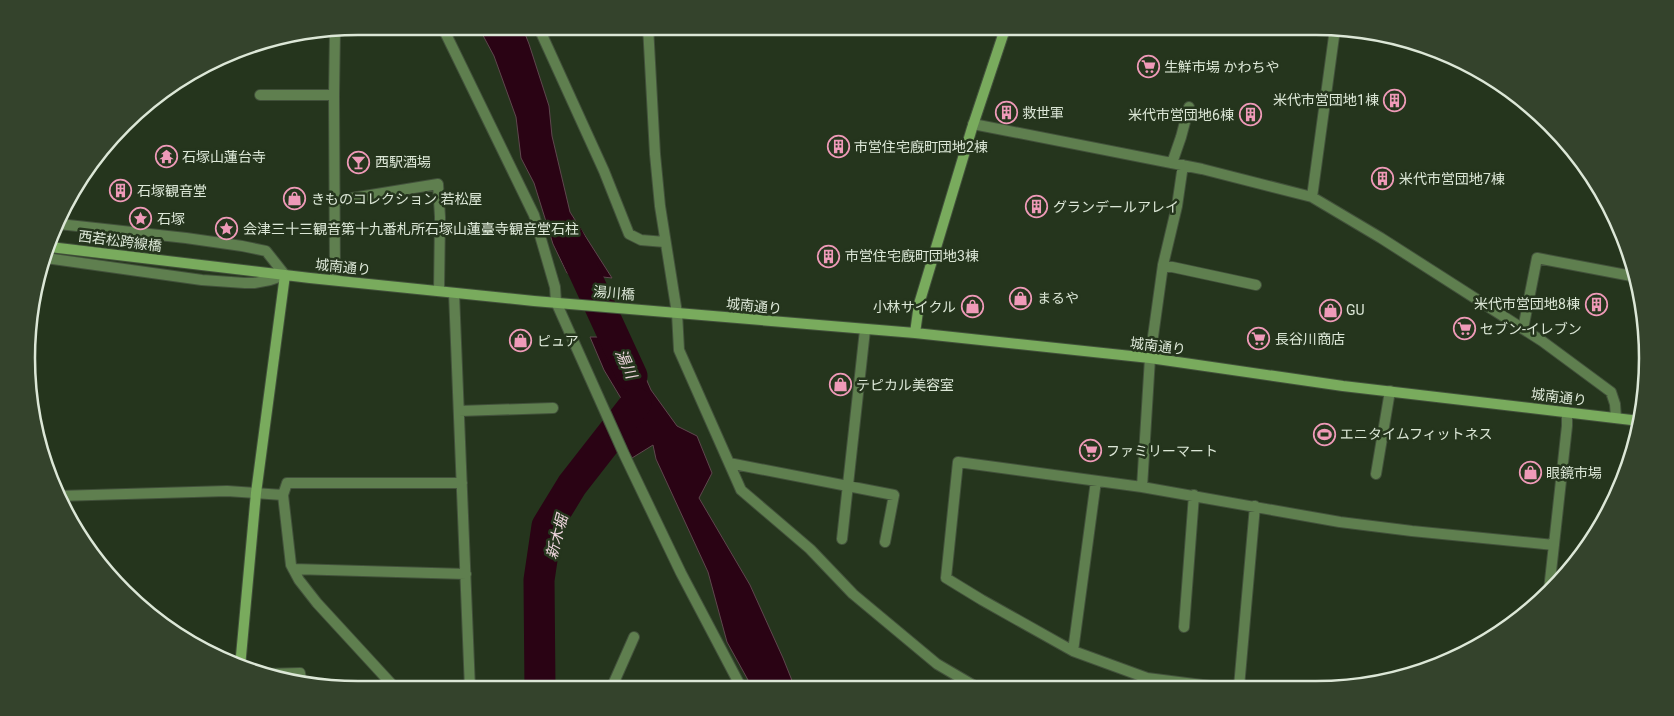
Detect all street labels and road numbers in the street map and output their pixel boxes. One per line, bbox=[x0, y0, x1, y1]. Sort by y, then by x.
street label: 西若松跨線橋 bbox=[77, 228, 163, 254]
street label: 城南通り bbox=[314, 256, 372, 278]
street label: 湯川橋 bbox=[592, 283, 636, 303]
street label: 城南通り bbox=[725, 295, 783, 317]
street label: 城南通り bbox=[1129, 335, 1187, 357]
street label: 城南通り bbox=[1530, 386, 1588, 408]

